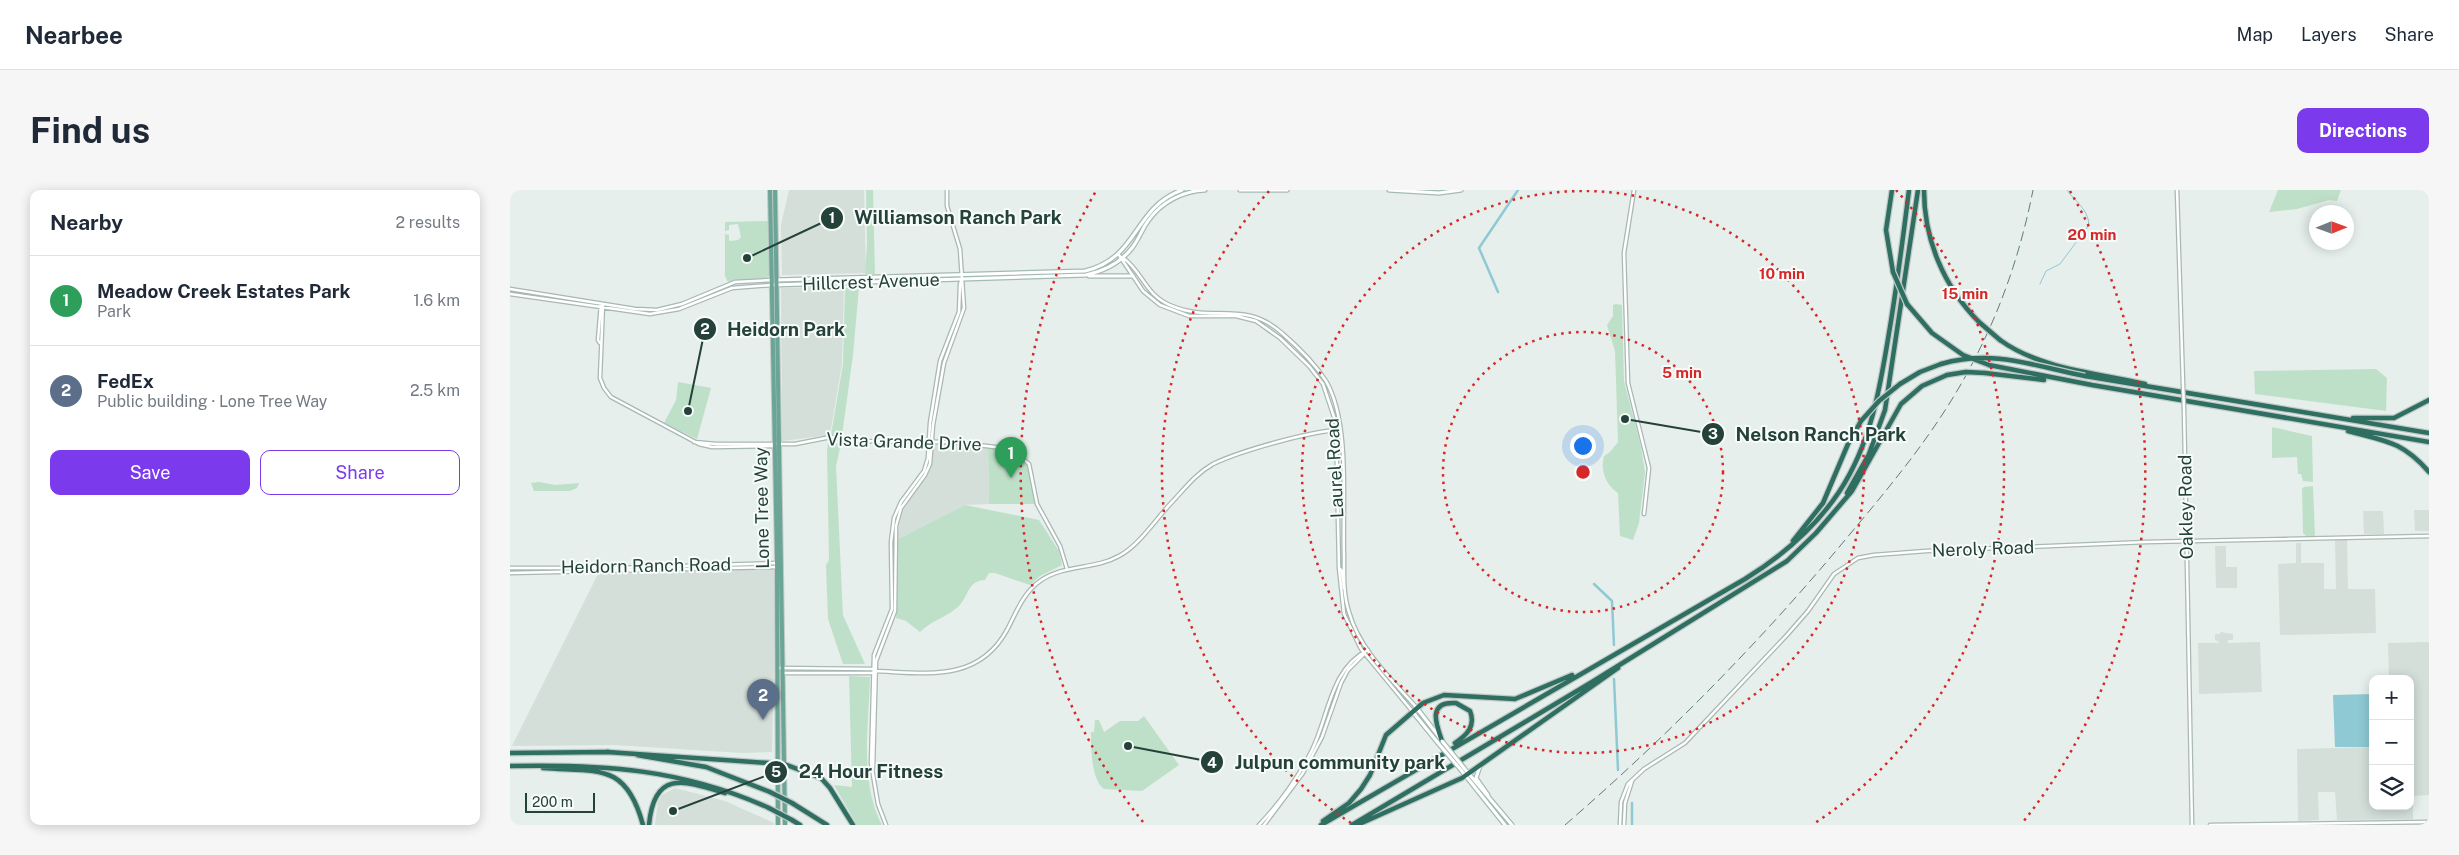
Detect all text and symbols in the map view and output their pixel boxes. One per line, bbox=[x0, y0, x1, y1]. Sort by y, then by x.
text: Nearbee bbox=[25, 21, 123, 49]
text: Map bbox=[2237, 24, 2273, 45]
text: Layers bbox=[2301, 24, 2357, 45]
text: Share bbox=[2385, 24, 2434, 45]
button: Directions bbox=[2297, 108, 2429, 153]
text: Find us bbox=[30, 110, 150, 151]
callout: Williamson Ranch Park bbox=[819, 201, 1072, 235]
north arrow bbox=[2309, 205, 2354, 250]
text: Williamson Ranch Park bbox=[854, 206, 1062, 228]
text: 1 bbox=[829, 209, 835, 226]
text: Nearby bbox=[50, 210, 123, 235]
text: 2 results bbox=[395, 213, 460, 232]
text: 20 min bbox=[2068, 226, 2117, 243]
text: 10 min bbox=[1759, 265, 1805, 282]
street label: Hillcrest Avenue bbox=[802, 269, 940, 294]
text: Meadow Creek Estates Park bbox=[97, 280, 351, 302]
text: 15 min bbox=[1942, 285, 1988, 302]
text: 1 bbox=[63, 291, 69, 310]
text: 1.6 km bbox=[413, 291, 460, 310]
text: Park bbox=[97, 302, 131, 321]
callout: Heidorn Park bbox=[692, 312, 855, 346]
text: Heidorn Park bbox=[727, 318, 845, 340]
text: 2 bbox=[700, 320, 710, 337]
text: 5 min bbox=[1662, 364, 1702, 381]
text: FedEx bbox=[97, 370, 154, 392]
text: 2 bbox=[61, 381, 71, 400]
text: 2.5 km bbox=[410, 381, 460, 400]
text: Public building · Lone Tree Way bbox=[97, 392, 327, 411]
street label: Laurel Road bbox=[1321, 417, 1348, 519]
callout: Nelson Ranch Park bbox=[1701, 417, 1917, 451]
text: Nelson Ranch Park bbox=[1736, 423, 1906, 445]
text: 3 bbox=[1708, 425, 1718, 442]
street label: Vista Grande Drive bbox=[826, 428, 982, 455]
your location bbox=[1570, 433, 1596, 459]
pin: 1 bbox=[995, 437, 1027, 478]
street label: Lone Tree Way bbox=[750, 447, 773, 569]
button: Save bbox=[50, 450, 250, 495]
button: Share bbox=[260, 450, 460, 495]
street label: Oakley Road bbox=[2174, 454, 2197, 560]
centre of rings bbox=[1574, 463, 1592, 481]
street label: Neroly Road bbox=[1931, 536, 2035, 561]
street label: Heidorn Ranch Road bbox=[561, 554, 731, 577]
map controls bbox=[2369, 675, 2414, 810]
button: + bbox=[2369, 675, 2414, 720]
pin: 2 bbox=[747, 679, 779, 720]
button: − bbox=[2369, 720, 2414, 765]
callout: Julpun community park bbox=[1199, 745, 1455, 779]
text: Julpun community park bbox=[1235, 751, 1445, 773]
text: 4 bbox=[1207, 754, 1217, 771]
callout: 24 Hour Fitness bbox=[764, 755, 953, 789]
text: 24 Hour Fitness bbox=[799, 760, 943, 782]
text: 5 bbox=[771, 763, 781, 780]
button: layers bbox=[2369, 765, 2414, 810]
scale bar bbox=[525, 790, 595, 813]
text: 200 m bbox=[532, 794, 573, 810]

